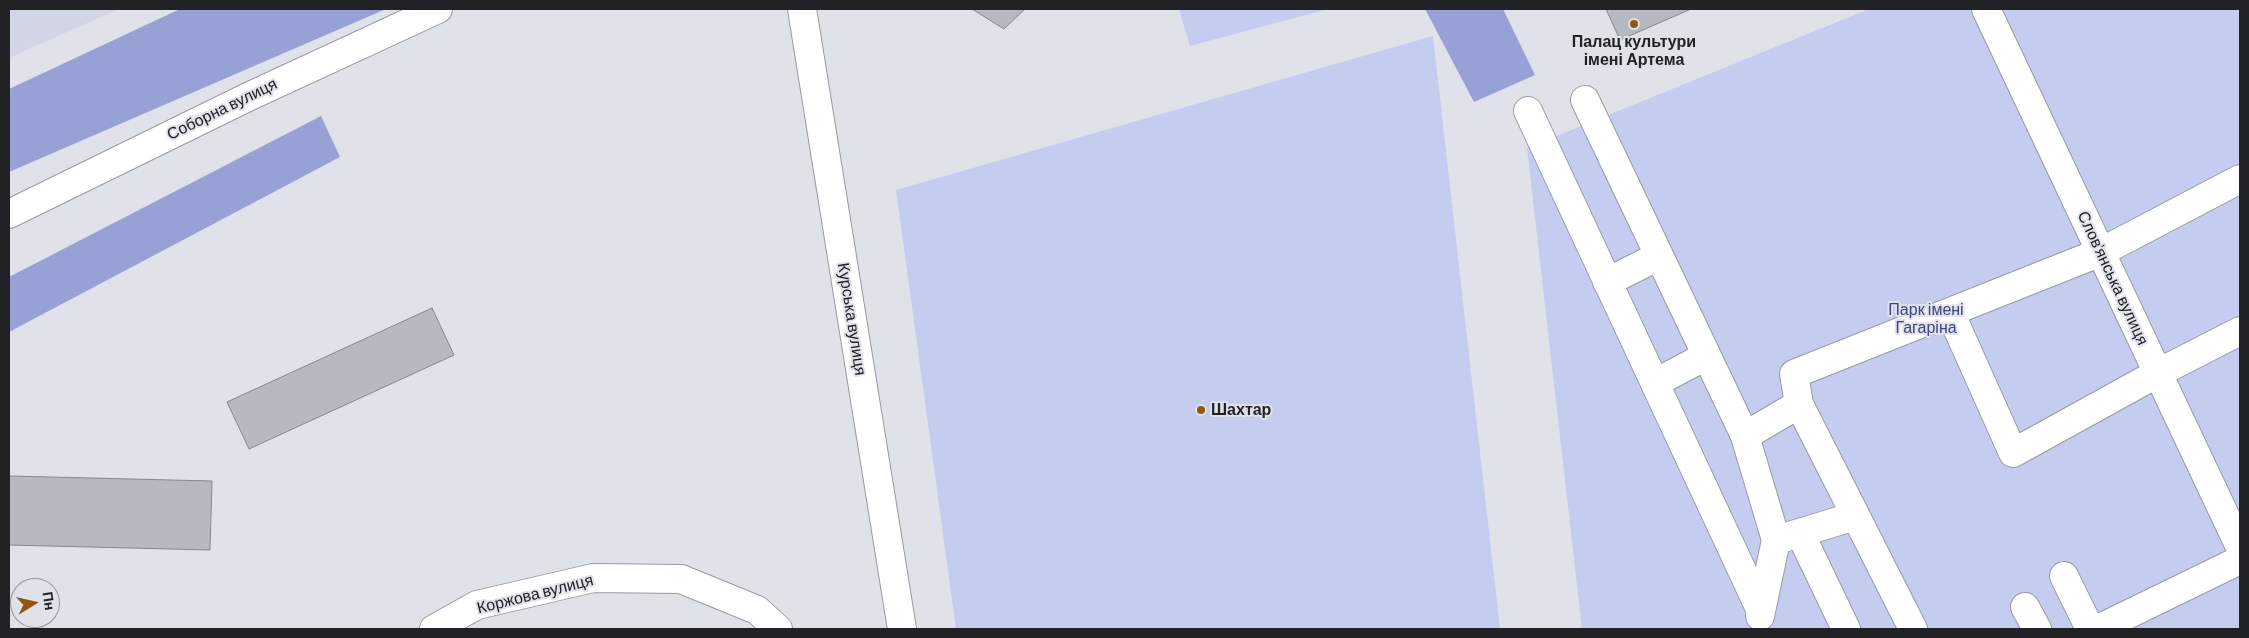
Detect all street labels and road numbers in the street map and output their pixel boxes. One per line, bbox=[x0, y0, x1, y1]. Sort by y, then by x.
street label: Соборна вулиця bbox=[164, 74, 280, 144]
street label: Слов'янська вулиця bbox=[2073, 208, 2153, 348]
street label: Курська вулиця bbox=[834, 261, 870, 377]
street label: Коржова вулиця bbox=[475, 570, 595, 618]

